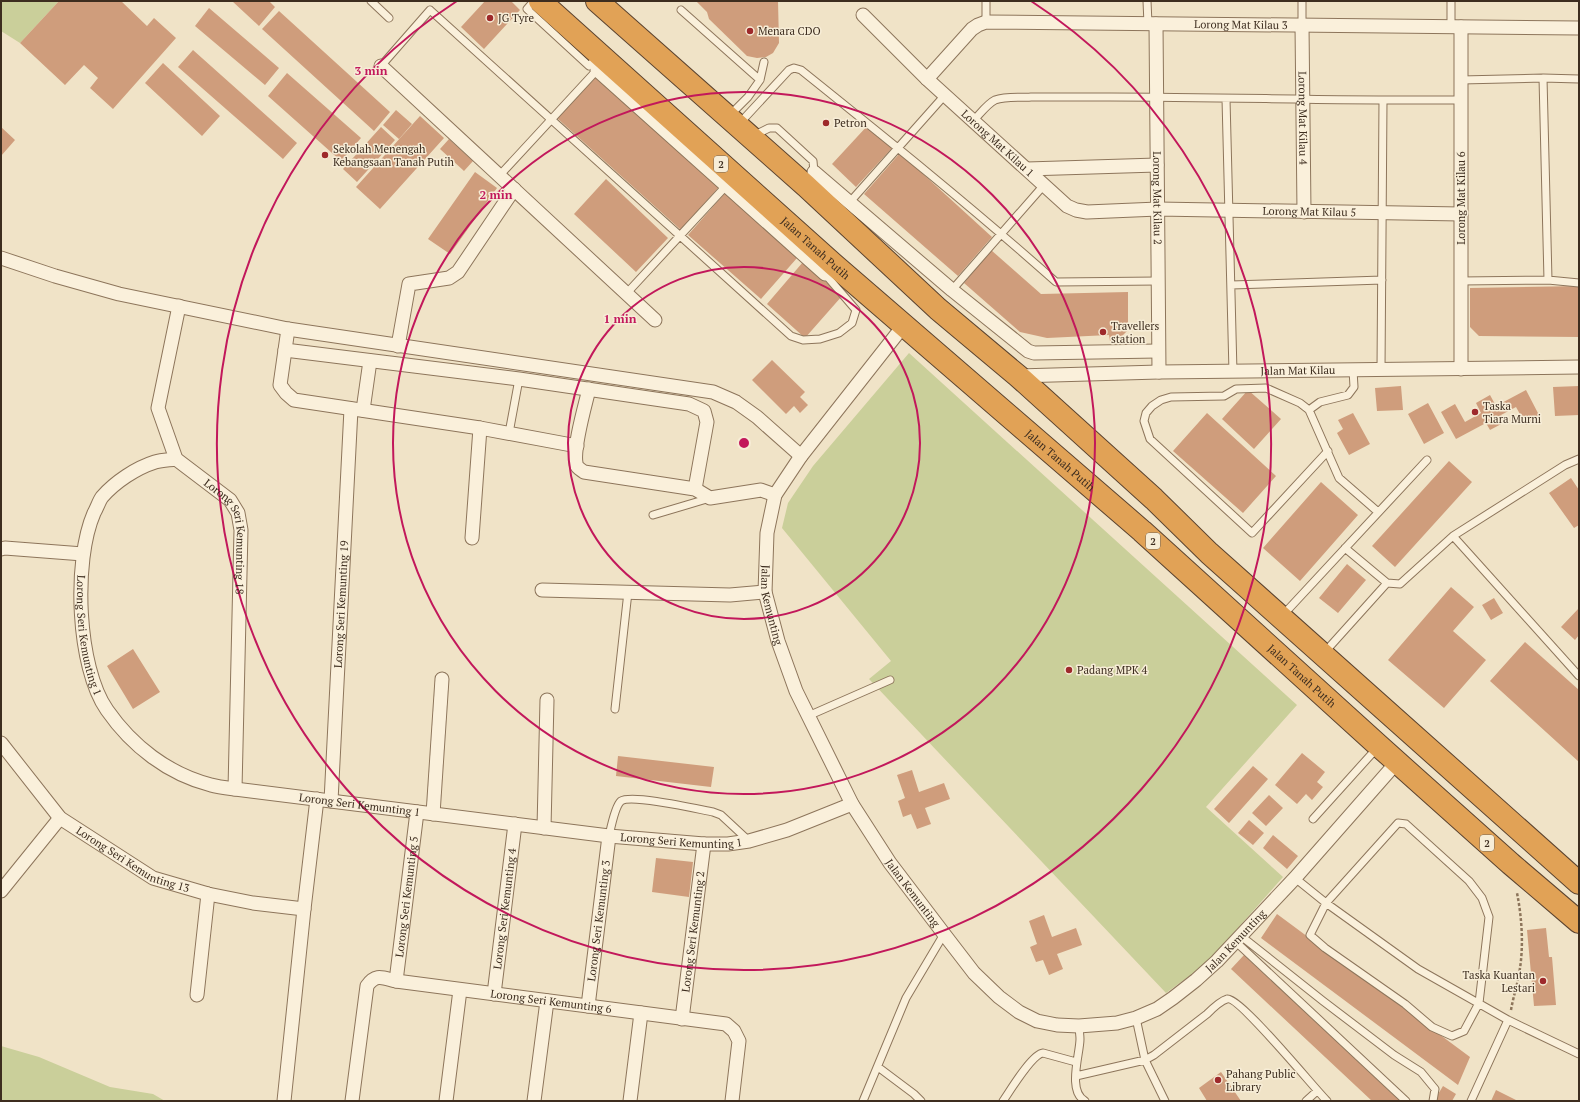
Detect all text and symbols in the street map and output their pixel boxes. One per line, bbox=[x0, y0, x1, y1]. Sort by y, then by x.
place label: JG Tyre bbox=[498, 11, 535, 25]
marker: JG Tyre bbox=[485, 13, 495, 23]
street label: Lorong Mat Kilau 3 bbox=[1194, 17, 1288, 32]
place label: Menara CDO bbox=[758, 24, 821, 38]
marker: Menara CDO bbox=[745, 26, 755, 36]
text: 3 min bbox=[355, 63, 388, 78]
street label: Lorong Mat Kilau 4 bbox=[1295, 71, 1310, 165]
street label: Lorong Mat Kilau 1 bbox=[958, 107, 1037, 180]
place label: Petron bbox=[834, 116, 867, 130]
marker: Petron bbox=[821, 118, 831, 128]
place label: Sekolah Menengah Kebangsaan Tanah Putih bbox=[333, 142, 455, 169]
marker: Sekolah Menengah Kebangsaan Tanah Putih bbox=[320, 150, 330, 160]
street label: Lorong Mat Kilau 2 bbox=[1150, 151, 1165, 245]
street label: Lorong Mat Kilau 6 bbox=[1454, 151, 1468, 245]
road number: 2 bbox=[714, 156, 728, 172]
text: 2 min bbox=[480, 187, 513, 202]
street label: Lorong Mat Kilau 5 bbox=[1262, 204, 1356, 219]
street label: Jalan Tanah Putih bbox=[778, 214, 853, 283]
text: 1 min bbox=[604, 311, 637, 326]
place label: Travellers station bbox=[1111, 319, 1160, 346]
marker: Travellers station bbox=[1098, 327, 1108, 337]
street label: Jalan Mat Kilau bbox=[1260, 363, 1336, 378]
place label: Taska Tiara Murni bbox=[1483, 399, 1541, 426]
marker: Taska Tiara Murni bbox=[1470, 407, 1480, 417]
street label: Jalan Tanah Putih bbox=[1023, 426, 1098, 495]
centre of rings bbox=[737, 436, 751, 450]
street label: Lorong Seri Kemunting 18 bbox=[201, 476, 249, 595]
road number: 2 bbox=[1146, 533, 1160, 549]
street label: Lorong Seri Kemunting 19 bbox=[331, 540, 351, 668]
street label: Jalan Kemunting bbox=[758, 565, 786, 647]
street label: Lorong Seri Kemunting 1 bbox=[74, 575, 105, 698]
street label: Jalan Tanah Putih bbox=[1265, 641, 1339, 711]
place label: Padang MPK 4 bbox=[1077, 663, 1148, 677]
marker: Padang MPK 4 bbox=[1064, 665, 1074, 675]
street label: Lorong Seri Kemunting 1 bbox=[298, 790, 421, 819]
street label: Lorong Seri Kemunting 13 bbox=[74, 823, 191, 895]
street label: Lorong Seri Kemunting 1 bbox=[620, 830, 743, 851]
street label: Lorong Seri Kemunting 5 bbox=[392, 835, 421, 958]
road number: 2 bbox=[1480, 835, 1494, 851]
street label: Lorong Seri Kemunting 4 bbox=[490, 847, 519, 970]
street label: Jalan Kemunting bbox=[882, 856, 943, 930]
street label: Lorong Seri Kemunting 3 bbox=[584, 859, 613, 982]
street label: Lorong Seri Kemunting 2 bbox=[678, 870, 708, 993]
street label: Jalan Kemunting bbox=[1202, 906, 1269, 975]
place label: Taska Kuantan Lestari bbox=[1463, 968, 1535, 995]
marker: Taska Kuantan Lestari bbox=[1538, 976, 1548, 986]
street label: Lorong Seri Kemunting 6 bbox=[490, 986, 613, 1016]
place label: Pahang Public Library bbox=[1226, 1067, 1296, 1094]
marker: Pahang Public Library bbox=[1213, 1075, 1223, 1085]

